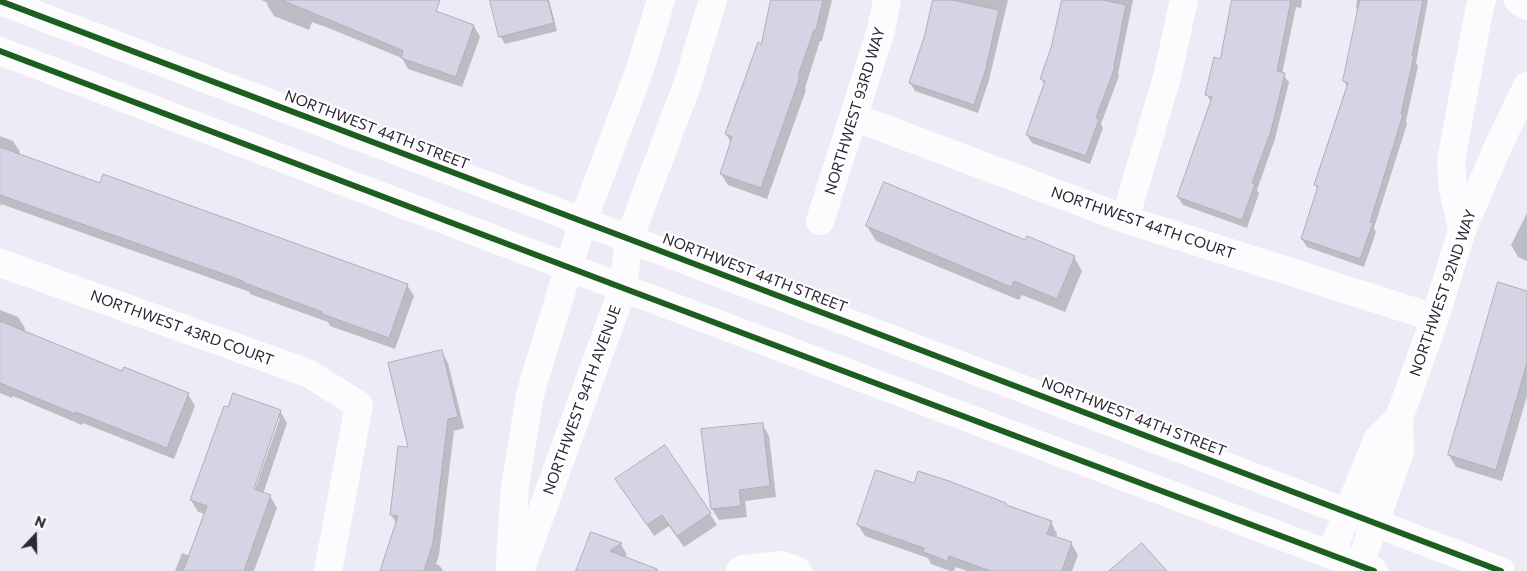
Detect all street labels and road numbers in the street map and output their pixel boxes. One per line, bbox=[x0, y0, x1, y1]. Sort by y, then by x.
street label: NORTHWEST 93RD WAY bbox=[821, 25, 889, 197]
street label: NORTHWEST 44TH STREET bbox=[282, 86, 472, 174]
street label: NORTHWEST 44TH COURT bbox=[1049, 183, 1237, 263]
street label: NORTHWEST 92ND WAY bbox=[1406, 207, 1480, 379]
street label: NORTHWEST 44TH STREET bbox=[660, 229, 850, 317]
street label: NORTHWEST 43RD COURT bbox=[88, 286, 276, 370]
street label: NORTHWEST 94TH AVENUE bbox=[539, 303, 625, 497]
street label: NORTHWEST 44TH STREET bbox=[1039, 373, 1229, 461]

